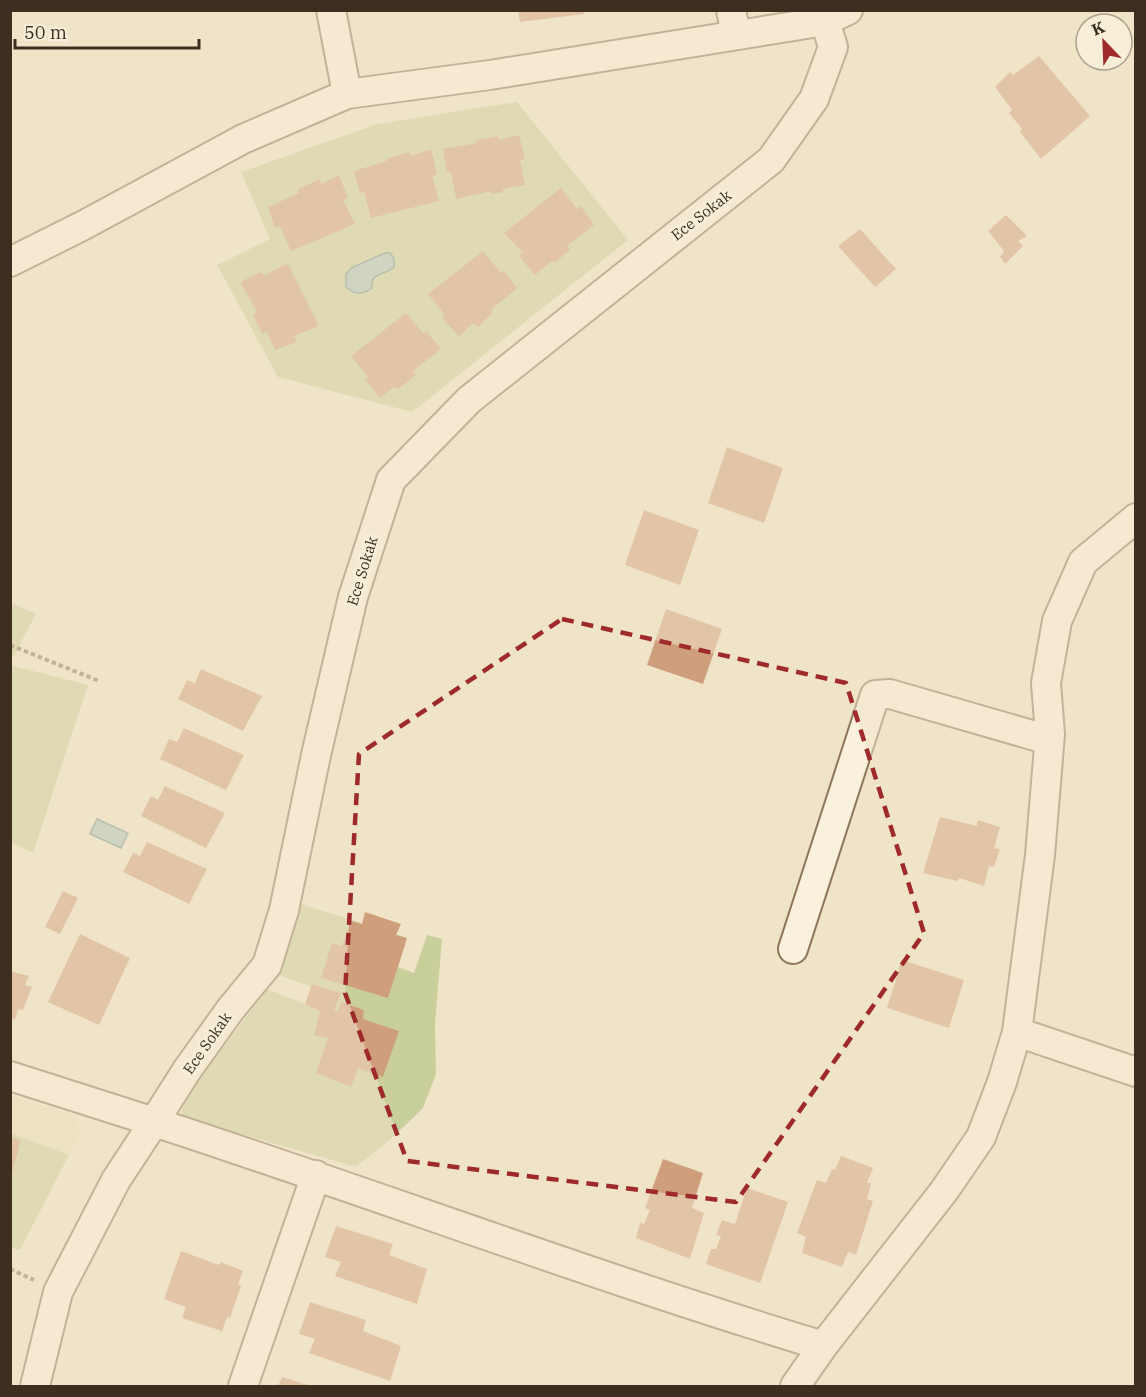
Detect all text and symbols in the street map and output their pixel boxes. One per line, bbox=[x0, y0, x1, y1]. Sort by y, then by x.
scale bar bbox=[15, 12, 200, 50]
north arrow bbox=[1074, 12, 1134, 72]
text: K bbox=[1089, 16, 1108, 40]
text: 50 m bbox=[24, 21, 67, 44]
street label: Ece Sokak bbox=[667, 185, 735, 245]
street label: Ece Sokak bbox=[342, 534, 382, 608]
street label: Ece Sokak bbox=[179, 1008, 235, 1078]

